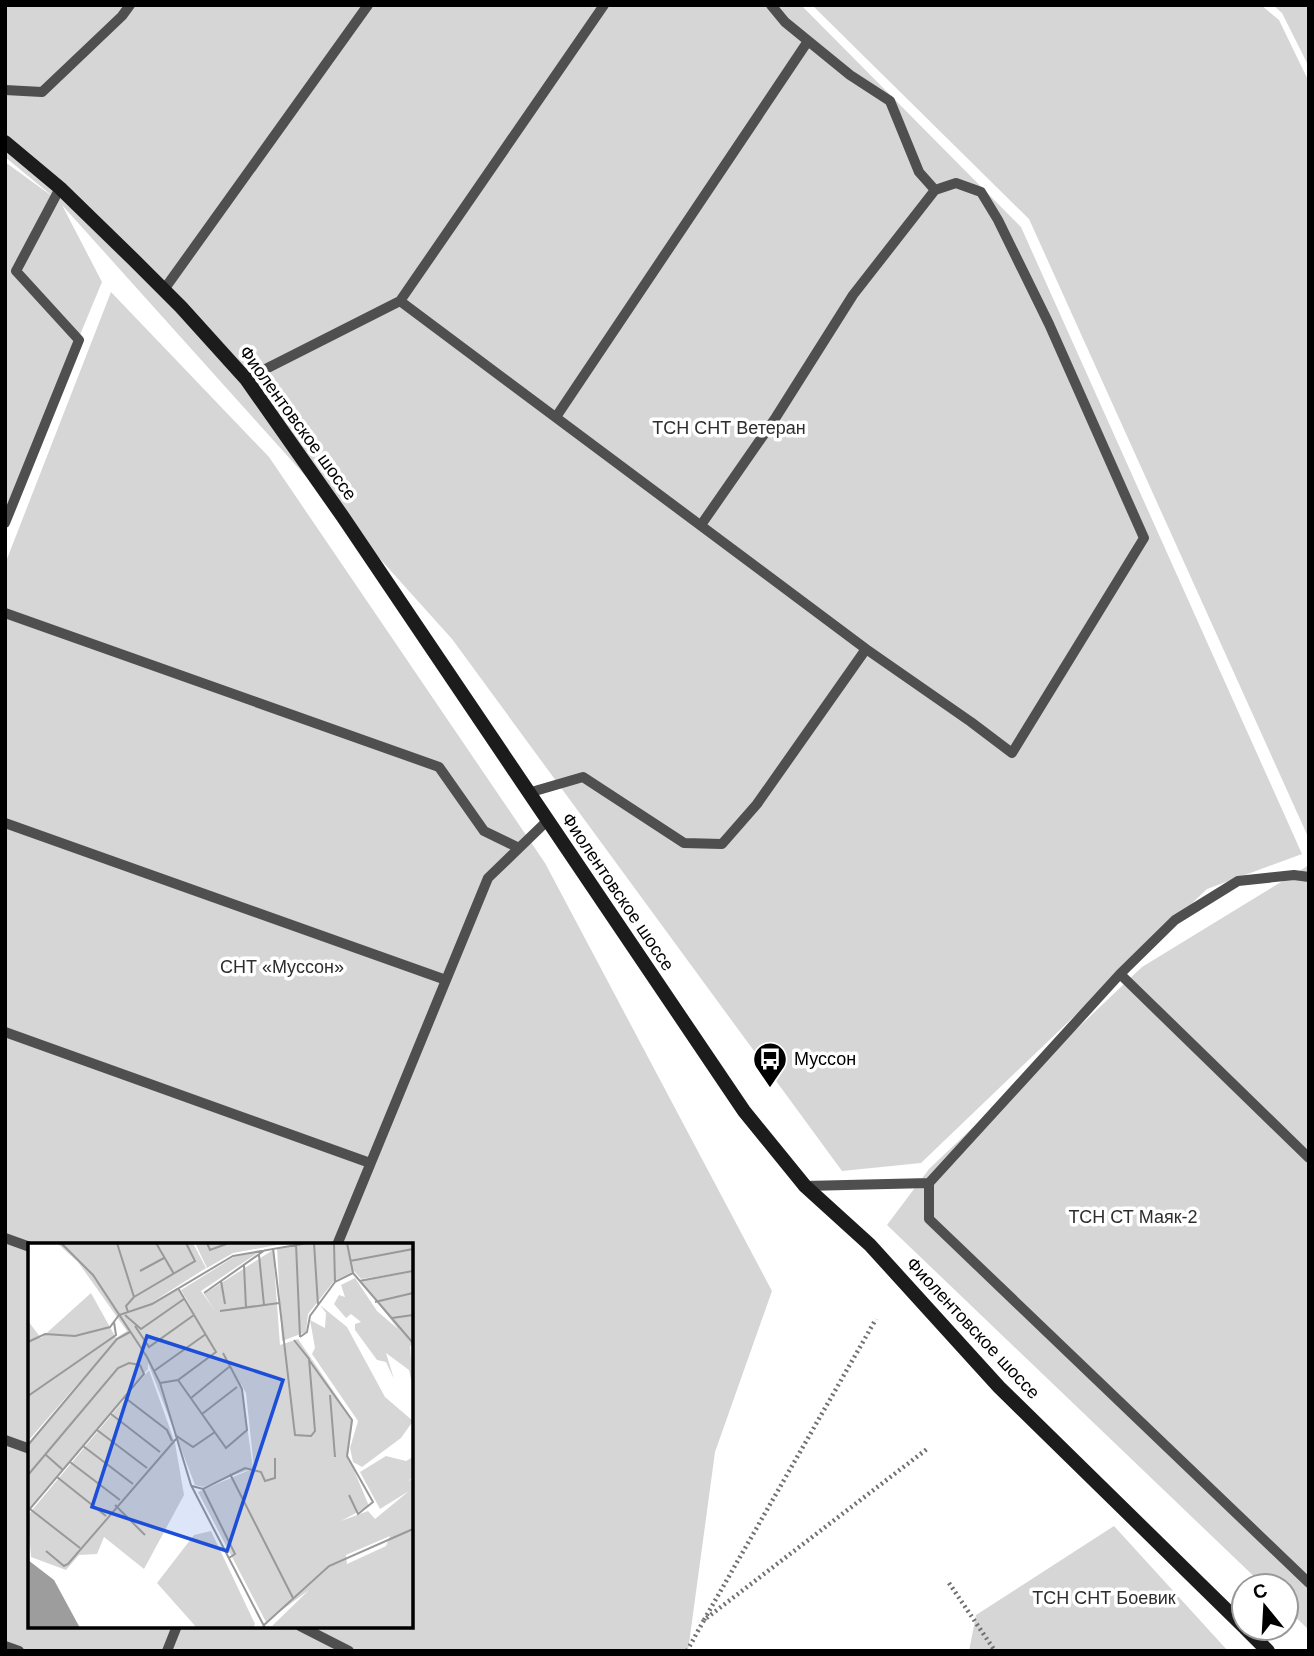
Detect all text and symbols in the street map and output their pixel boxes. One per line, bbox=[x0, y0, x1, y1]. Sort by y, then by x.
street label: Фиолентовское шоссе bbox=[235, 342, 361, 504]
park label: ТСН СНТ Ветеран bbox=[652, 418, 806, 438]
street label: Фиолентовское шоссе bbox=[558, 809, 678, 975]
park label: СНТ «Муссон» bbox=[220, 957, 344, 977]
bus stop icon: Муссон bbox=[751, 1040, 789, 1089]
place label: Муссон bbox=[794, 1049, 856, 1069]
park label: ТСН СТ Маяк-2 bbox=[1068, 1207, 1198, 1227]
inset map bbox=[28, 1243, 413, 1628]
street label: Фиолентовское шоссе bbox=[902, 1253, 1044, 1403]
north arrow bbox=[1230, 1572, 1300, 1642]
text: С bbox=[1250, 1579, 1270, 1603]
park label: ТСН СНТ Боевик bbox=[1032, 1588, 1176, 1608]

